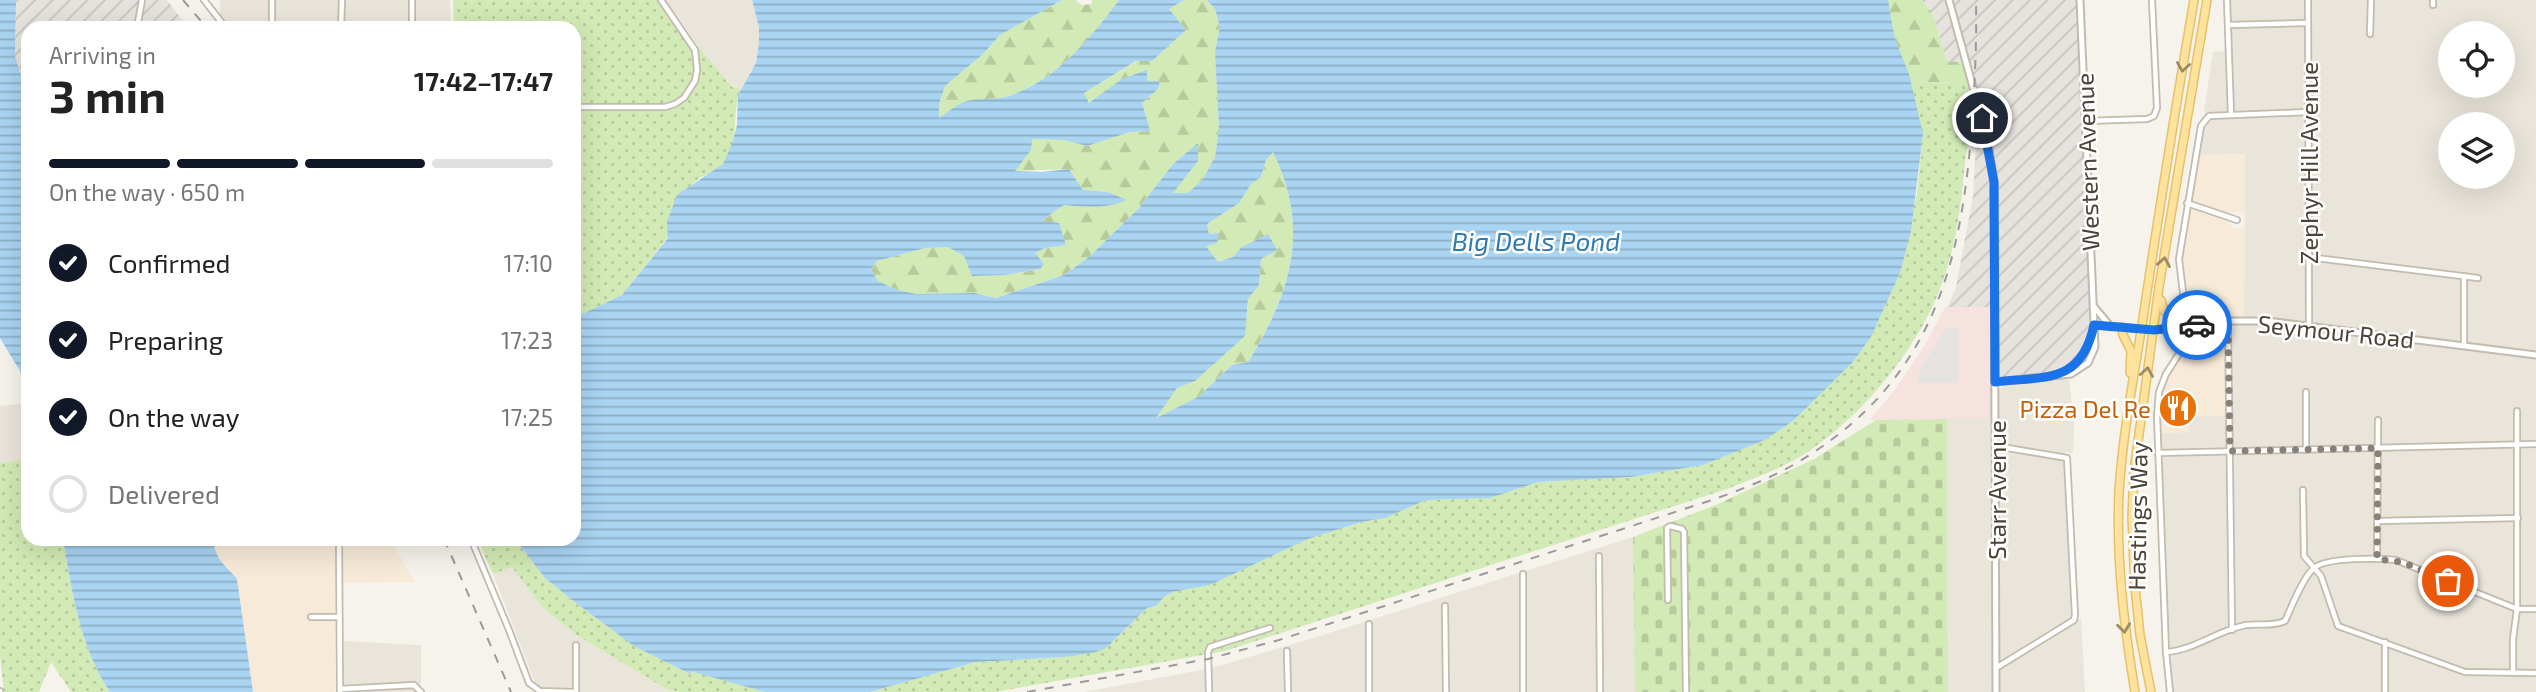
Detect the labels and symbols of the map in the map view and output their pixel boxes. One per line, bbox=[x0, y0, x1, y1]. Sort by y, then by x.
one-way arrow bbox=[2176, 61, 2191, 73]
street label: Zephyr Hill Avenue bbox=[2294, 62, 2323, 264]
street label: Western Avenue bbox=[2069, 72, 2105, 252]
pin bbox=[1952, 88, 2012, 148]
water label: Big Dells Pond bbox=[1452, 225, 1620, 256]
one-way arrow bbox=[2156, 256, 2171, 268]
courier bbox=[2162, 290, 2232, 360]
street label: Seymour Road bbox=[2256, 308, 2416, 354]
one-way arrow bbox=[2139, 366, 2154, 378]
restaurant icon: Pizza Del Re bbox=[2157, 387, 2199, 429]
place label: Pizza Del Re bbox=[2020, 394, 2151, 423]
street label: Starr Avenue bbox=[1982, 420, 2011, 560]
street label: Hastings Way bbox=[2121, 441, 2153, 591]
pin bbox=[2418, 551, 2478, 611]
one-way arrow bbox=[2117, 623, 2132, 634]

